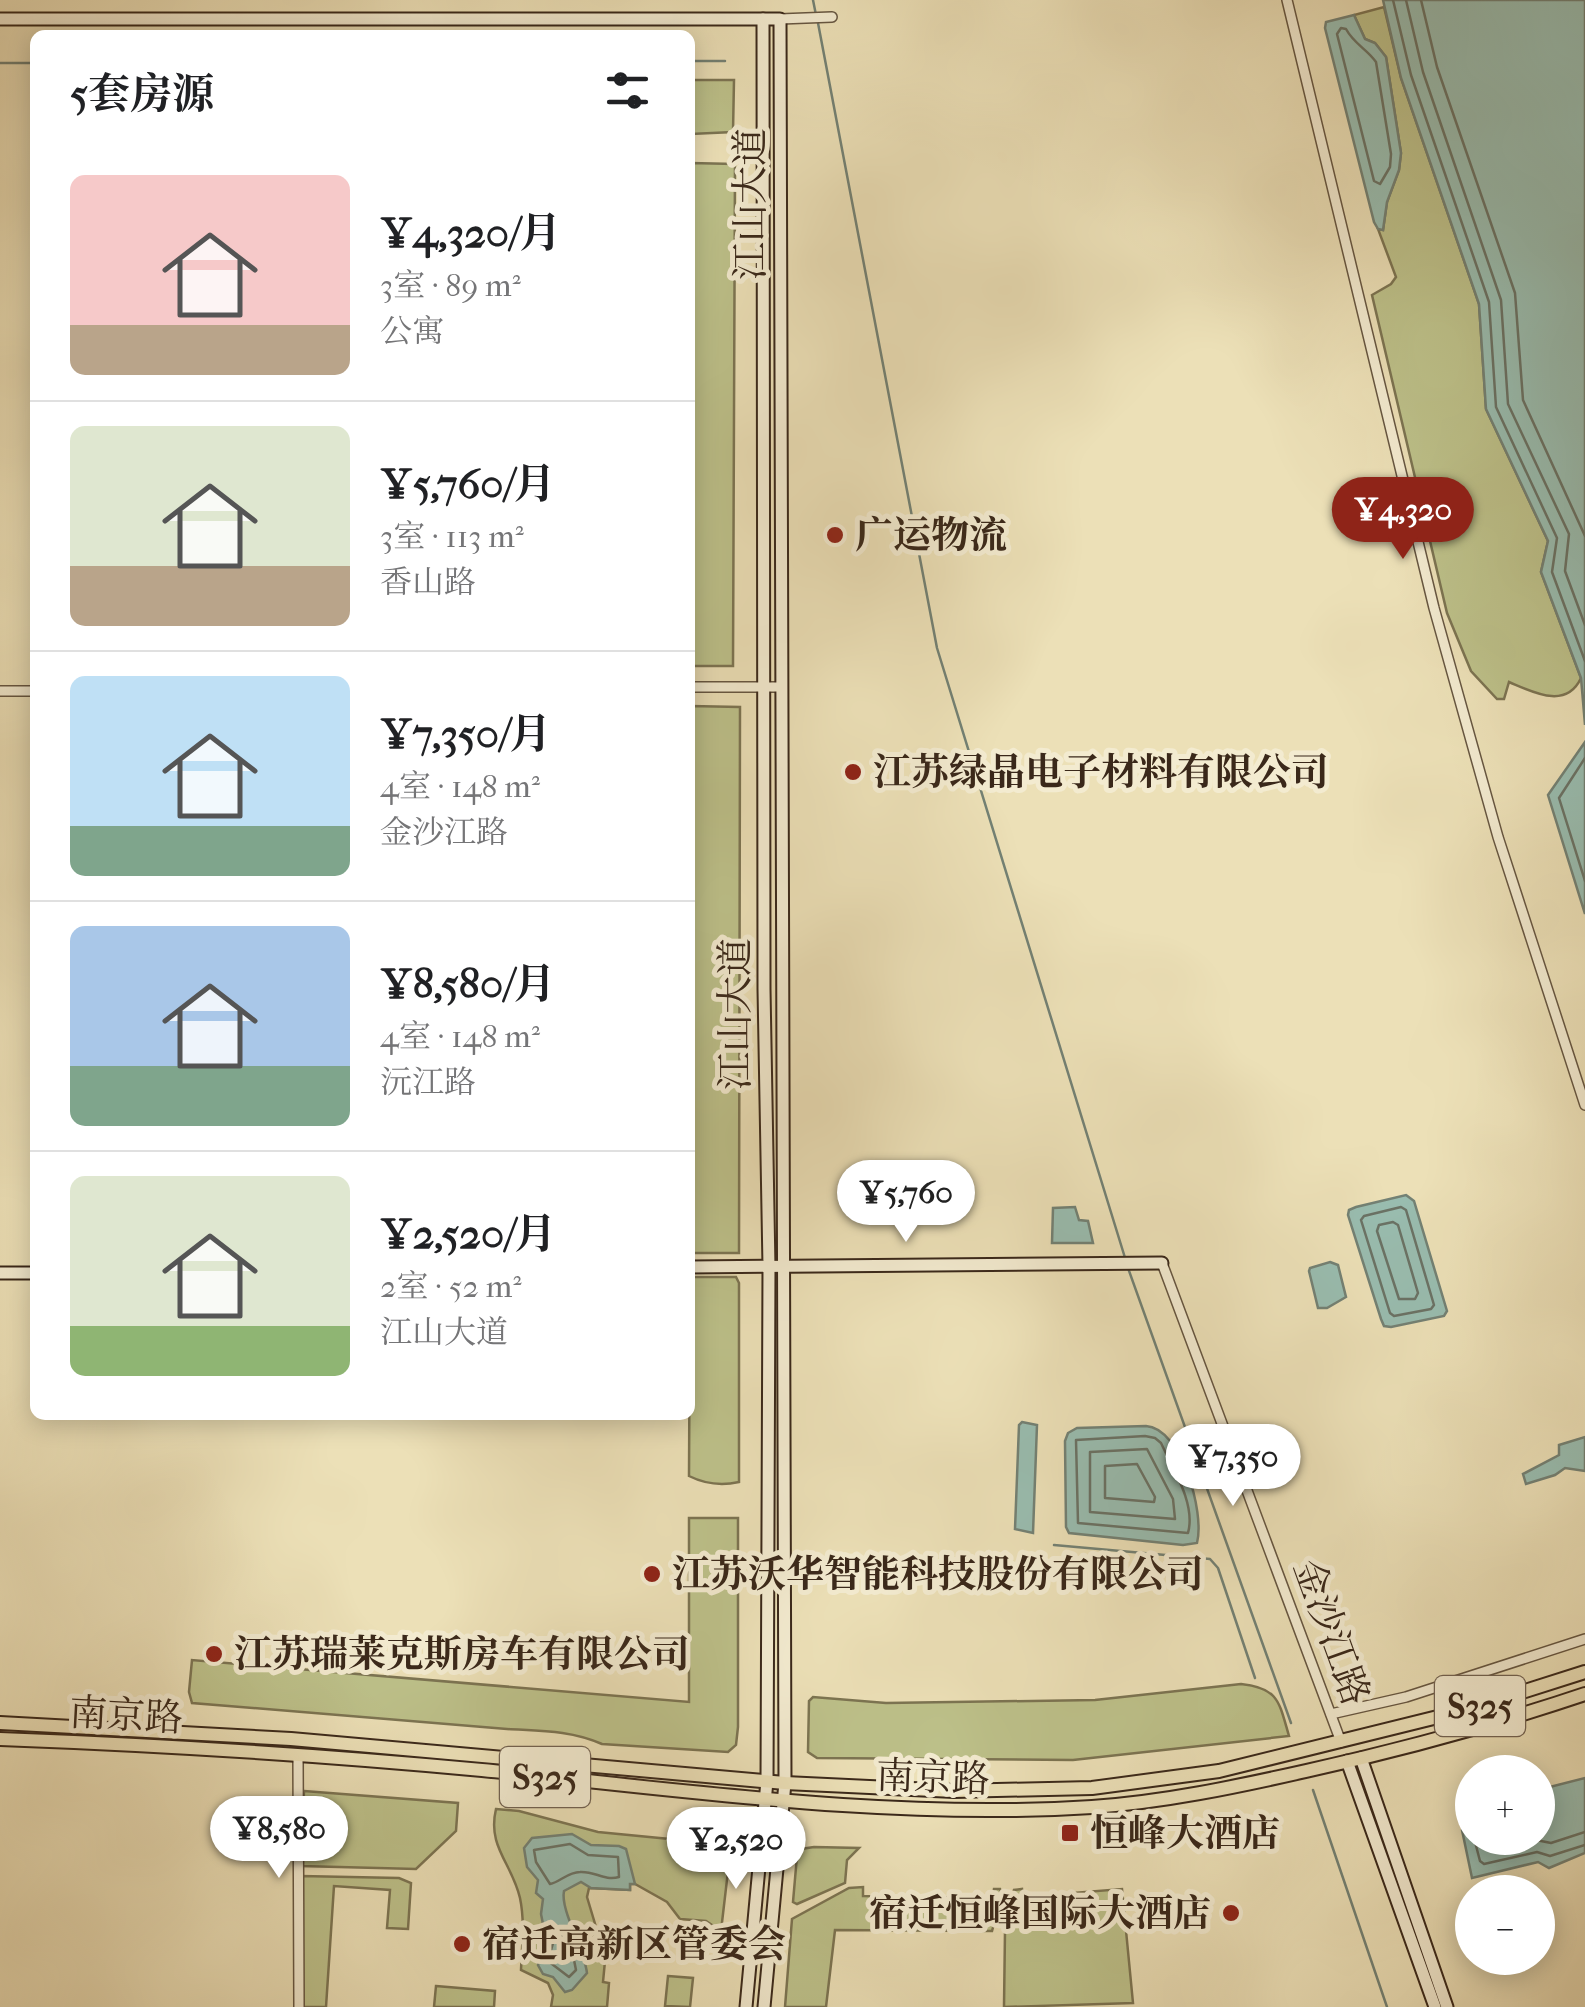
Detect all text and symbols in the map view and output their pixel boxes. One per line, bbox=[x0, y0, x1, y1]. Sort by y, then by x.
icon: filters bbox=[600, 63, 655, 118]
text: 5套房源 bbox=[70, 70, 214, 119]
street label: 江山大道 bbox=[728, 128, 773, 280]
text: ¥4,320/月 bbox=[380, 209, 561, 258]
icon: home bbox=[150, 215, 270, 335]
text: 3室 · 89 m² bbox=[380, 267, 521, 304]
text: 公寓 bbox=[380, 313, 444, 350]
text: ¥5,760/月 bbox=[380, 460, 556, 509]
icon: home bbox=[150, 466, 270, 586]
pin: ¥4,320 bbox=[1322, 477, 1484, 562]
text: ¥4,320 bbox=[1354, 491, 1452, 528]
place label: 广运物流 bbox=[855, 513, 1007, 558]
text: 3室 · 113 m² bbox=[380, 518, 524, 555]
marker: 广运物流 bbox=[824, 524, 846, 546]
text: 香山路 bbox=[380, 564, 476, 601]
text: ¥7,350/月 bbox=[380, 710, 551, 759]
icon: home bbox=[150, 716, 270, 836]
place label: 江苏绿晶电子材料有限公司 bbox=[873, 750, 1329, 795]
marker: 江苏绿晶电子材料有限公司 bbox=[842, 761, 864, 783]
text: 4室 · 148 m² bbox=[380, 768, 540, 805]
text: 金沙江路 bbox=[380, 814, 508, 851]
street label: 江山大道 bbox=[713, 938, 758, 1090]
text: ¥8,580/月 bbox=[380, 960, 555, 1009]
icon: home bbox=[150, 966, 270, 1086]
text: 4室 · 148 m² bbox=[380, 1018, 540, 1055]
text: 沅江路 bbox=[380, 1064, 476, 1101]
pin: ¥5,760 bbox=[825, 1160, 987, 1245]
text: ¥5,760 bbox=[859, 1174, 953, 1211]
text: ¥2,520/月 bbox=[380, 1210, 556, 1259]
icon: home bbox=[150, 1216, 270, 1336]
text: 2室 · 52 m² bbox=[380, 1268, 521, 1305]
text: 江山大道 bbox=[380, 1314, 508, 1351]
pin: ¥7,350 bbox=[1152, 1424, 1314, 1509]
text: ¥7,350 bbox=[1188, 1438, 1278, 1475]
place label: 江苏沃华智能科技股份有限公司 bbox=[672, 1552, 1204, 1597]
street label: 金沙江路 bbox=[1284, 1553, 1379, 1711]
marker: 江苏沃华智能科技股份有限公司 bbox=[641, 1563, 663, 1585]
place label: 江苏瑞莱克斯房车有限公司 bbox=[234, 1632, 690, 1677]
marker: 江苏瑞莱克斯房车有限公司 bbox=[203, 1643, 225, 1665]
road number: S325 bbox=[1435, 1676, 1525, 1736]
street label: 南京路 bbox=[68, 1690, 184, 1741]
road number: S325 bbox=[500, 1747, 590, 1807]
street label: 南京路 bbox=[875, 1753, 991, 1802]
map controls bbox=[1455, 1755, 1555, 1975]
button: + bbox=[1455, 1755, 1555, 1855]
pin: ¥8,580 bbox=[198, 1796, 360, 1881]
pin: ¥2,520 bbox=[655, 1807, 817, 1892]
text: ¥8,580 bbox=[232, 1810, 326, 1847]
place label: 恒峰大酒店 bbox=[1090, 1811, 1280, 1856]
text: ¥2,520 bbox=[689, 1821, 783, 1858]
marker: 恒峰大酒店 bbox=[1059, 1822, 1081, 1844]
button: − bbox=[1455, 1875, 1555, 1975]
place label: 宿迁恒峰国际大酒店 bbox=[869, 1891, 1211, 1936]
marker: 宿迁恒峰国际大酒店 bbox=[1220, 1902, 1242, 1924]
place label: 宿迁高新区管委会 bbox=[482, 1922, 786, 1967]
marker: 宿迁高新区管委会 bbox=[451, 1933, 473, 1955]

